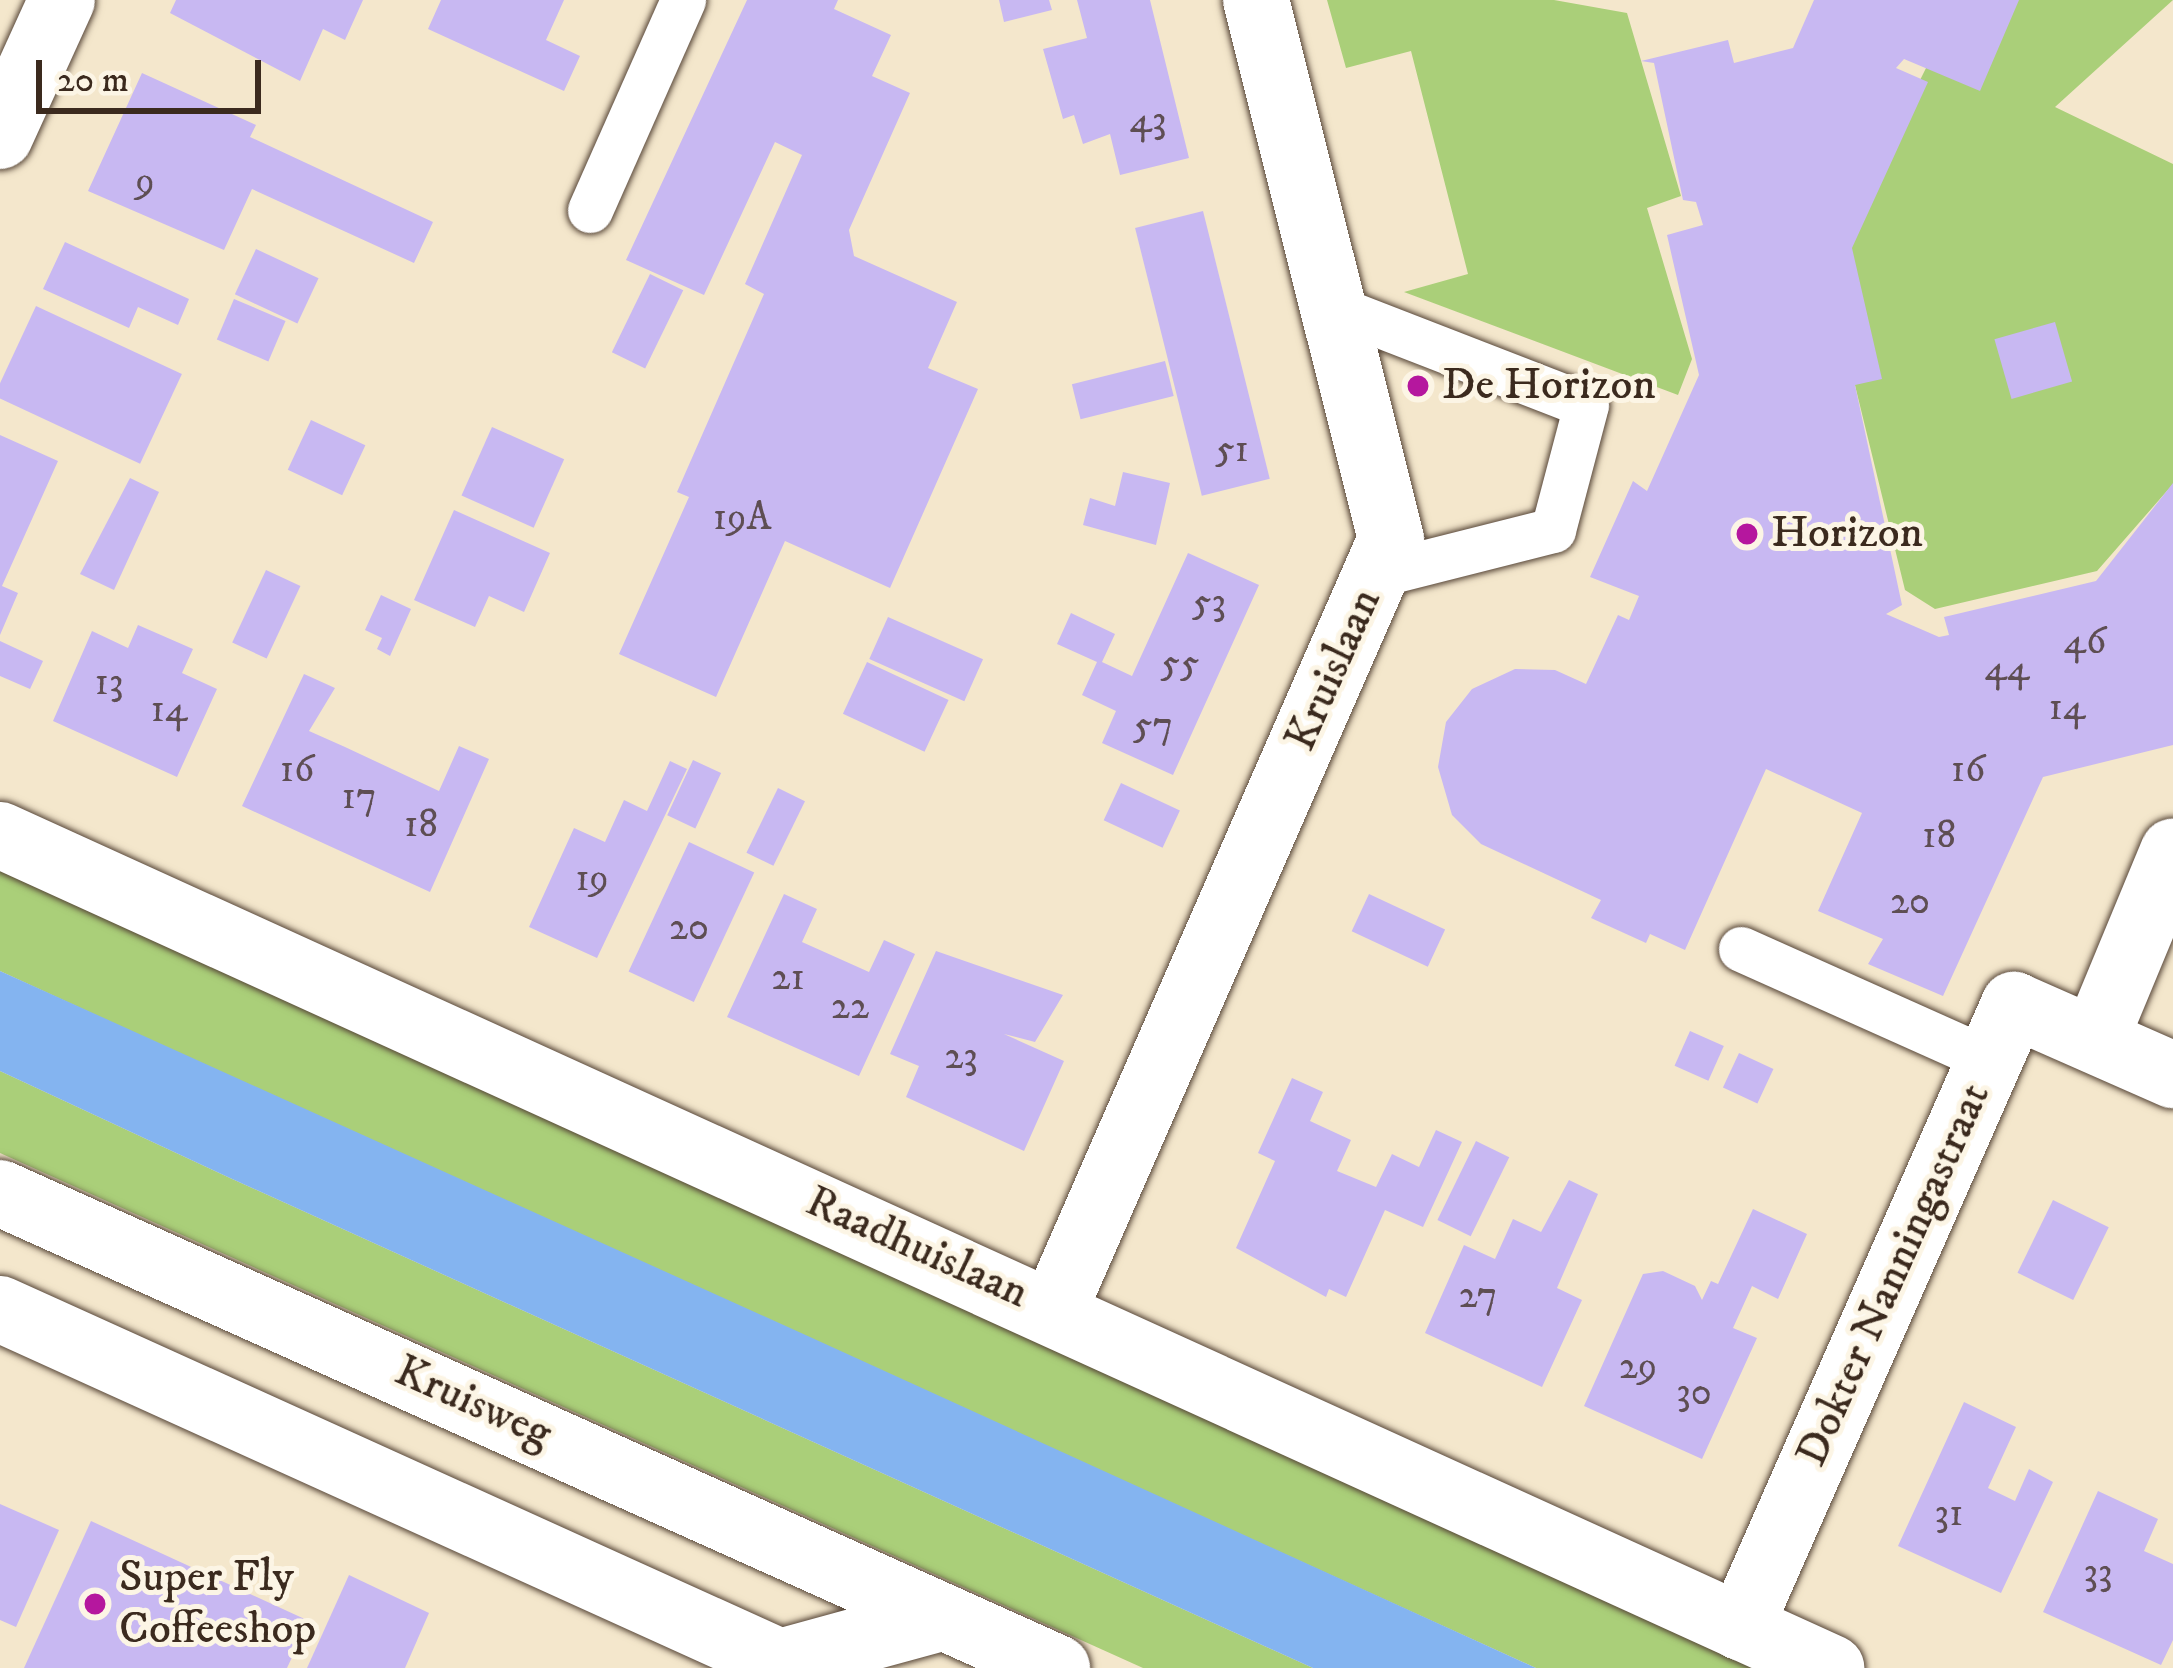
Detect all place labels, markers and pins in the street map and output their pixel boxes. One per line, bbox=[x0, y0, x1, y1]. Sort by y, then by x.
place label: De Horizon bbox=[1442, 359, 1656, 413]
marker: De Horizon bbox=[1405, 373, 1431, 399]
place label: Horizon bbox=[1771, 507, 1923, 561]
marker: Horizon bbox=[1734, 521, 1760, 547]
place label: Super Fly Coffeeshop bbox=[119, 1551, 316, 1657]
marker: Super Fly Coffeeshop bbox=[82, 1591, 108, 1617]

